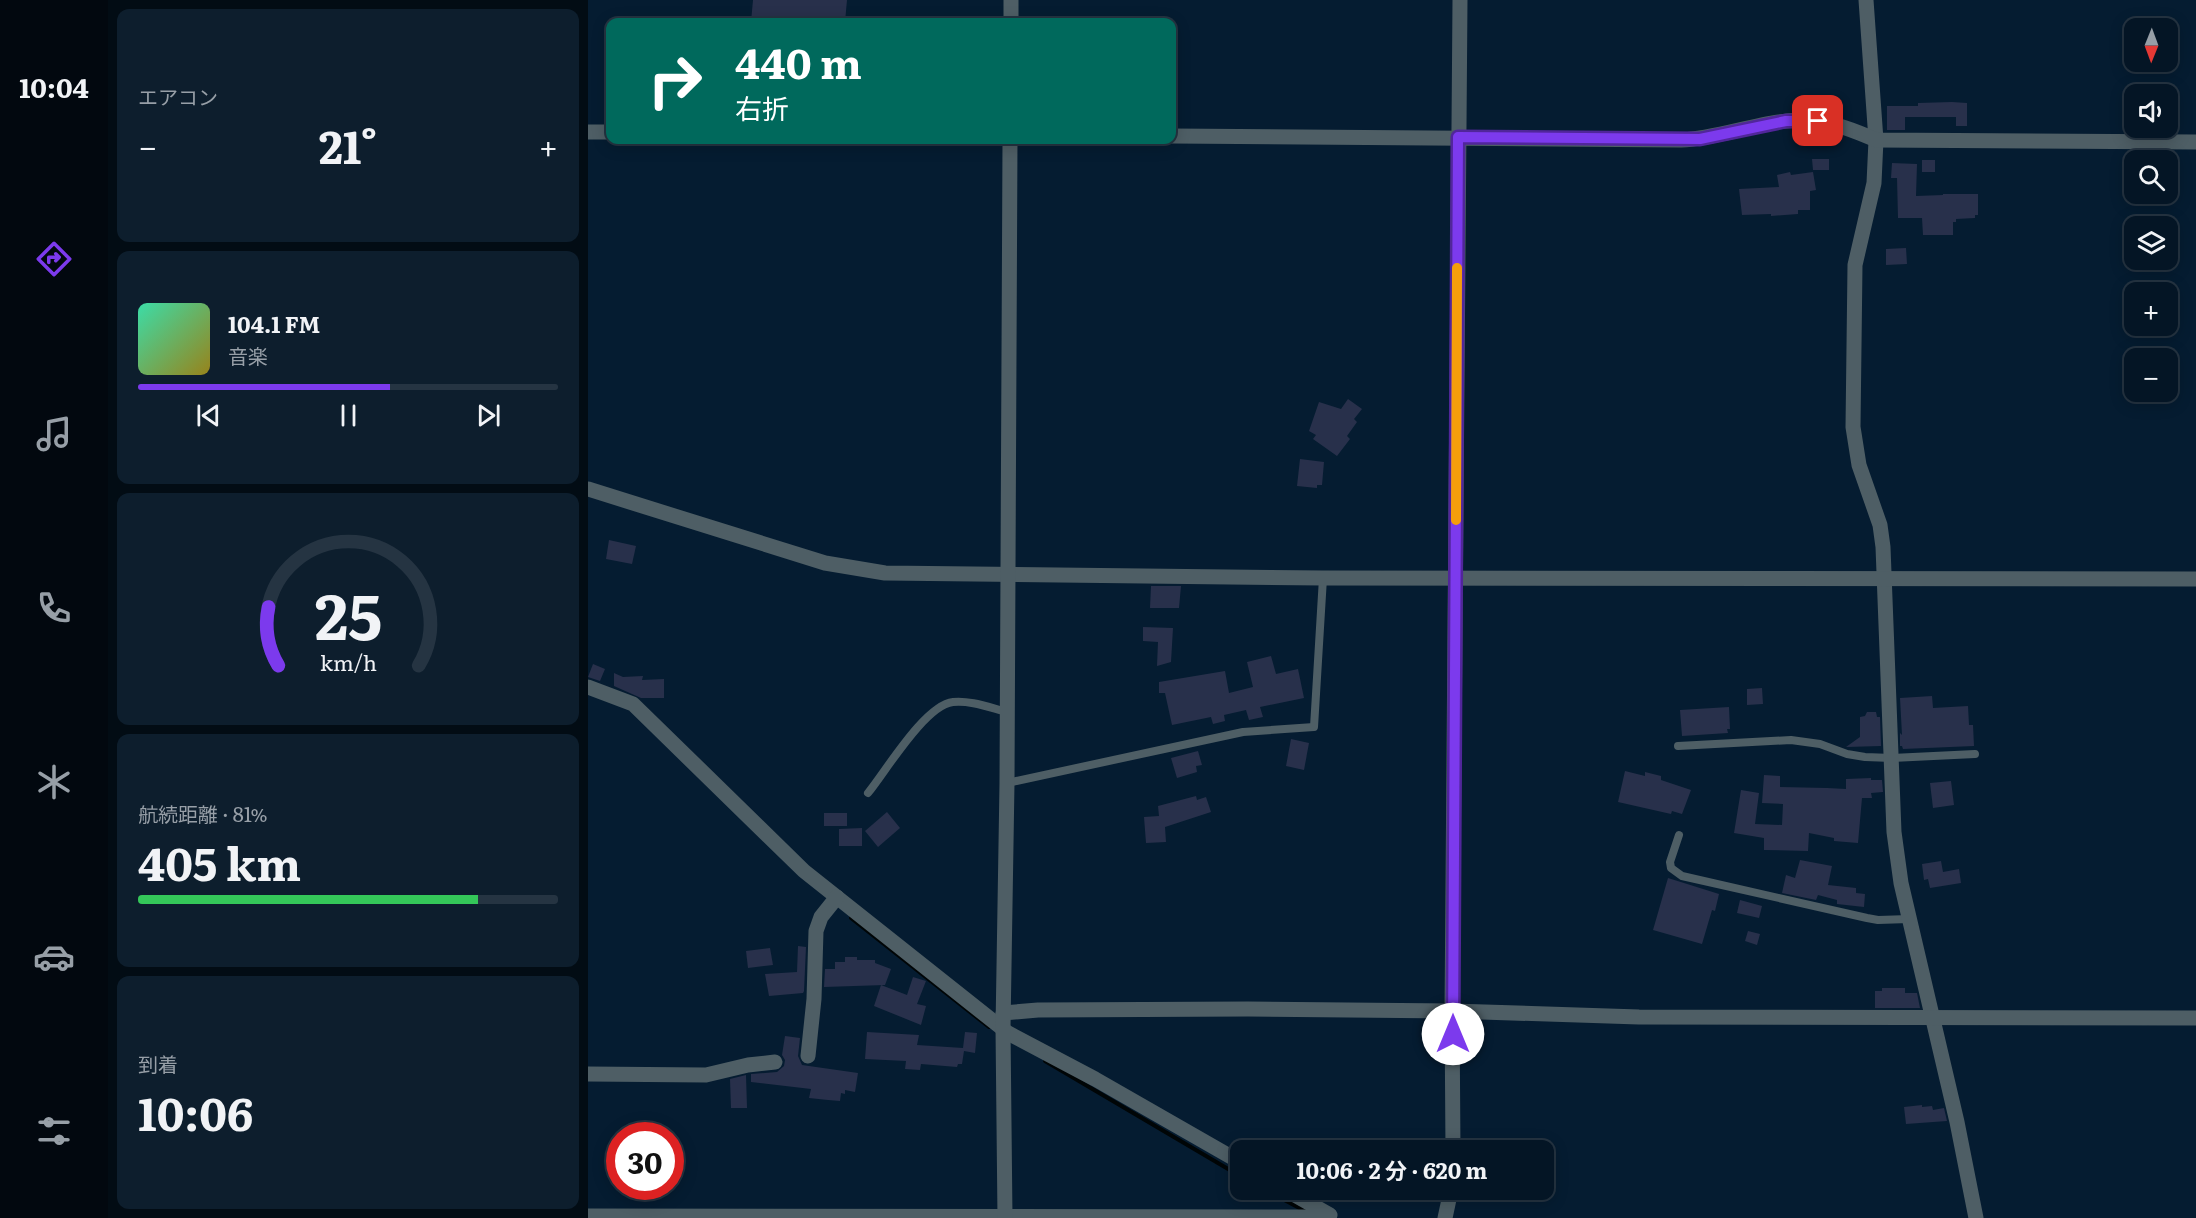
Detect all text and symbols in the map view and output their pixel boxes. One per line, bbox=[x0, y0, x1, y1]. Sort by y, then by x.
north arrow bbox=[2124, 18, 2178, 72]
map controls bbox=[2124, 18, 2178, 402]
text: 440 m bbox=[735, 30, 862, 92]
icon: right bbox=[636, 42, 714, 120]
text: 10:04 bbox=[19, 66, 89, 106]
text: エアコン bbox=[138, 81, 218, 111]
button: sound bbox=[2124, 84, 2178, 138]
text: 右折 bbox=[735, 87, 789, 127]
pin bbox=[1792, 95, 1843, 146]
icon: arrive bbox=[1801, 104, 1834, 137]
text: 21° bbox=[319, 111, 377, 178]
text: − bbox=[138, 120, 157, 169]
text: + bbox=[539, 120, 558, 169]
button: search bbox=[2124, 150, 2178, 204]
button: layers bbox=[2124, 216, 2178, 270]
icon: directions bbox=[33, 238, 75, 280]
button: + bbox=[2124, 282, 2178, 336]
text: 104.1 FM bbox=[228, 307, 320, 340]
text: 音楽 bbox=[228, 340, 268, 370]
button: − bbox=[2124, 348, 2178, 402]
icon: previous bbox=[192, 399, 225, 432]
icon: pause bbox=[332, 399, 365, 432]
icon: next bbox=[472, 399, 505, 432]
icon: music bbox=[33, 413, 75, 455]
text: 25 bbox=[314, 567, 382, 659]
icon: phone bbox=[33, 587, 75, 629]
text: km/h bbox=[319, 646, 377, 678]
icon: climate bbox=[33, 761, 75, 803]
text: 航続距離 · 81% bbox=[138, 798, 268, 828]
text: 405 km bbox=[138, 828, 301, 895]
icon: car bbox=[33, 936, 75, 978]
position arrow bbox=[1421, 1002, 1485, 1066]
text: 到着 bbox=[138, 1048, 178, 1078]
text: 10:06 bbox=[138, 1078, 253, 1145]
icon: filters bbox=[33, 1110, 75, 1152]
speed limit sign: 30 bbox=[606, 1122, 684, 1200]
text: 10:06 · 2 分 · 620 m bbox=[1296, 1153, 1488, 1186]

